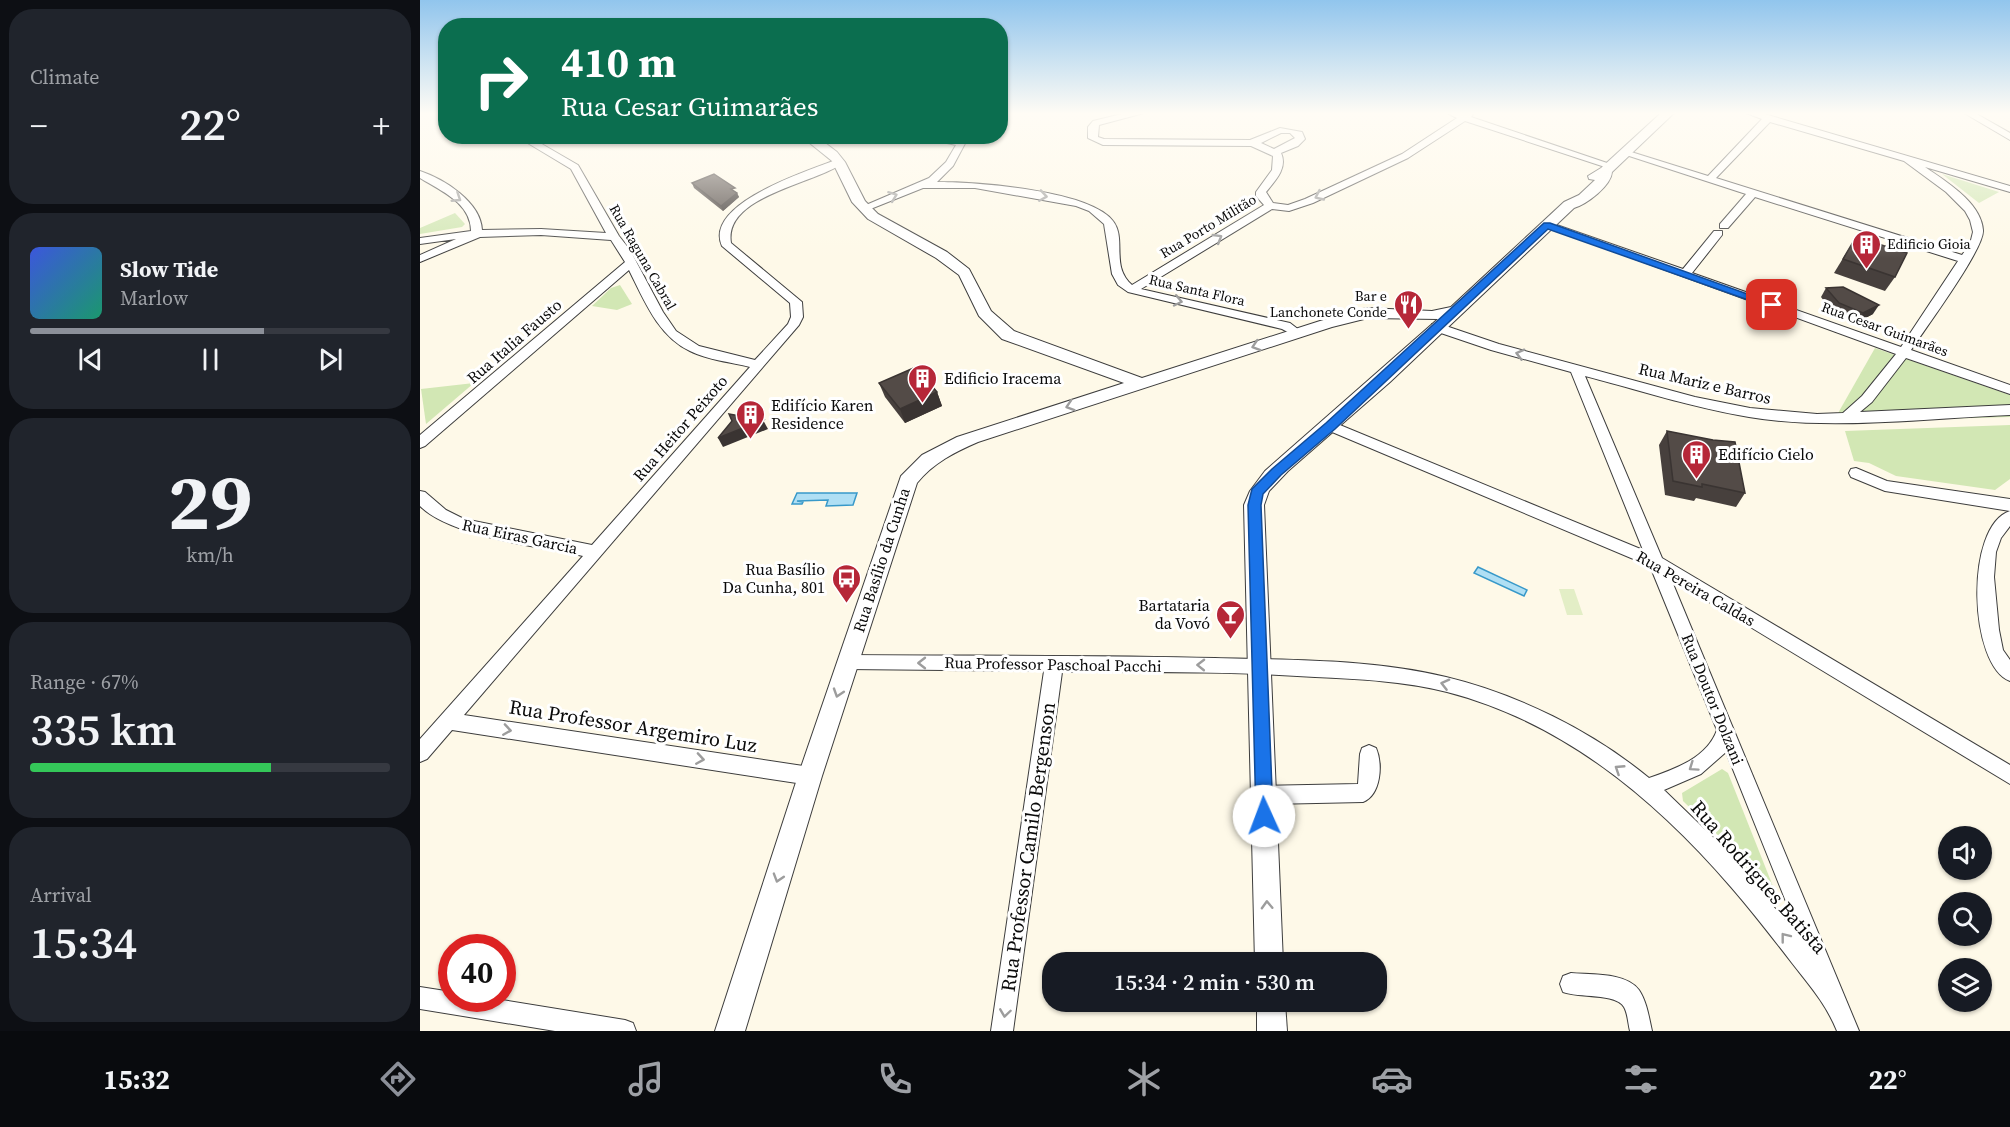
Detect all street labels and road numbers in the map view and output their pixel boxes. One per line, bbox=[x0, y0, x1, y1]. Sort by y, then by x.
street label: Rua Porto Militão bbox=[1156, 189, 1260, 263]
street label: Rua Raguna Cabral bbox=[605, 200, 681, 314]
street label: Rua Santa Flora bbox=[1147, 269, 1248, 311]
street label: Rua Italia Fausto bbox=[462, 294, 566, 388]
street label: Rua Cesar Guimarães bbox=[1819, 297, 1951, 361]
street label: Rua Mariz e Barros bbox=[1637, 357, 1773, 409]
street label: Rua Heitor Peixoto bbox=[628, 370, 732, 486]
street label: Rua Basílio da Cunha bbox=[847, 484, 915, 635]
street label: Rua Eiras Garcia bbox=[460, 513, 581, 559]
street label: Rua Pereira Caldas bbox=[1633, 545, 1759, 631]
street label: Rua Doutor Dolzani bbox=[1677, 630, 1749, 768]
street label: Rua Professor Paschoal Pacchi bbox=[944, 651, 1162, 677]
street label: Rua Professor Argemiro Luz bbox=[507, 693, 759, 759]
street label: Rua Professor Camilo Bergenson bbox=[994, 700, 1062, 994]
street label: Rua Rodrigues Batista bbox=[1685, 794, 1834, 960]

